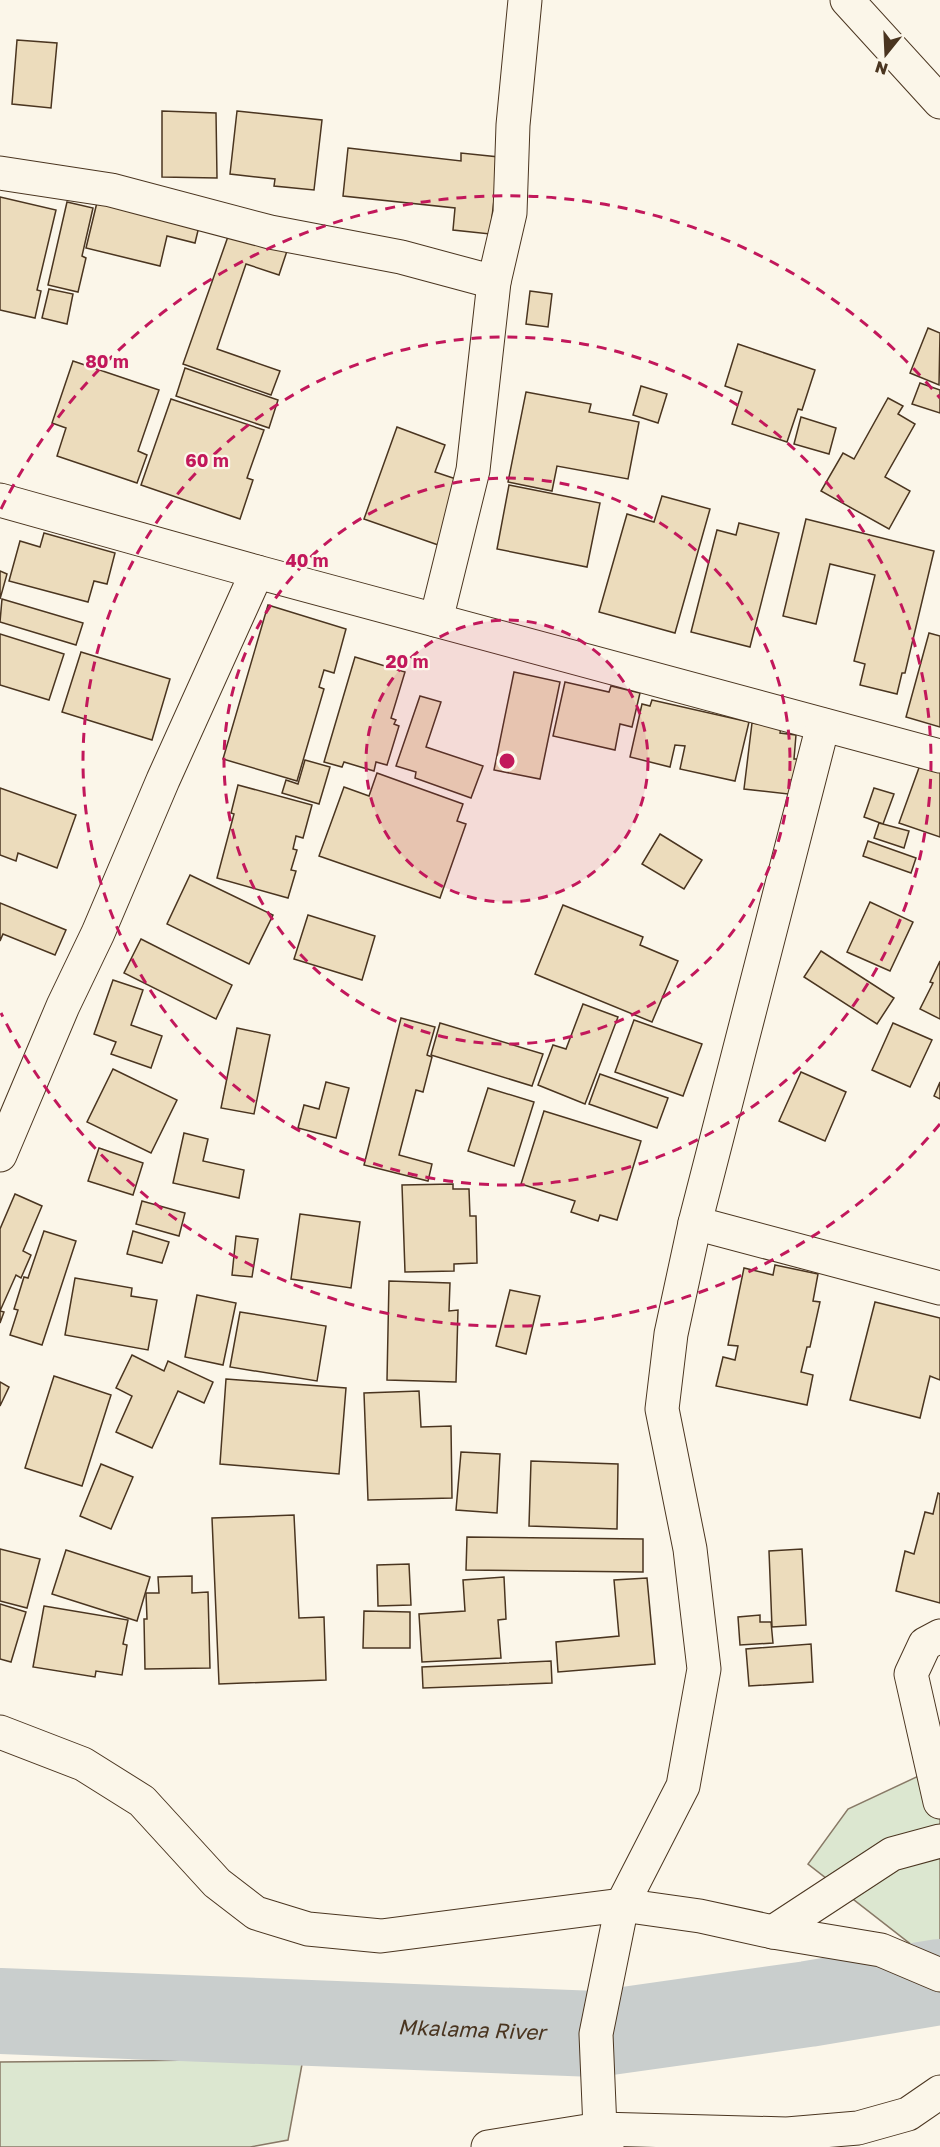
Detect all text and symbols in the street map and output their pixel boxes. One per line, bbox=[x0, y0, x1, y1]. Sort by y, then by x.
north arrow bbox=[856, 24, 916, 84]
text: N bbox=[872, 57, 890, 80]
text: 80 m bbox=[85, 350, 129, 372]
text: 60 m bbox=[185, 449, 229, 471]
text: 40 m bbox=[285, 549, 329, 571]
text: 20 m bbox=[386, 650, 428, 672]
centre of rings bbox=[497, 751, 517, 771]
water label: Mkalama River bbox=[397, 2013, 549, 2045]

